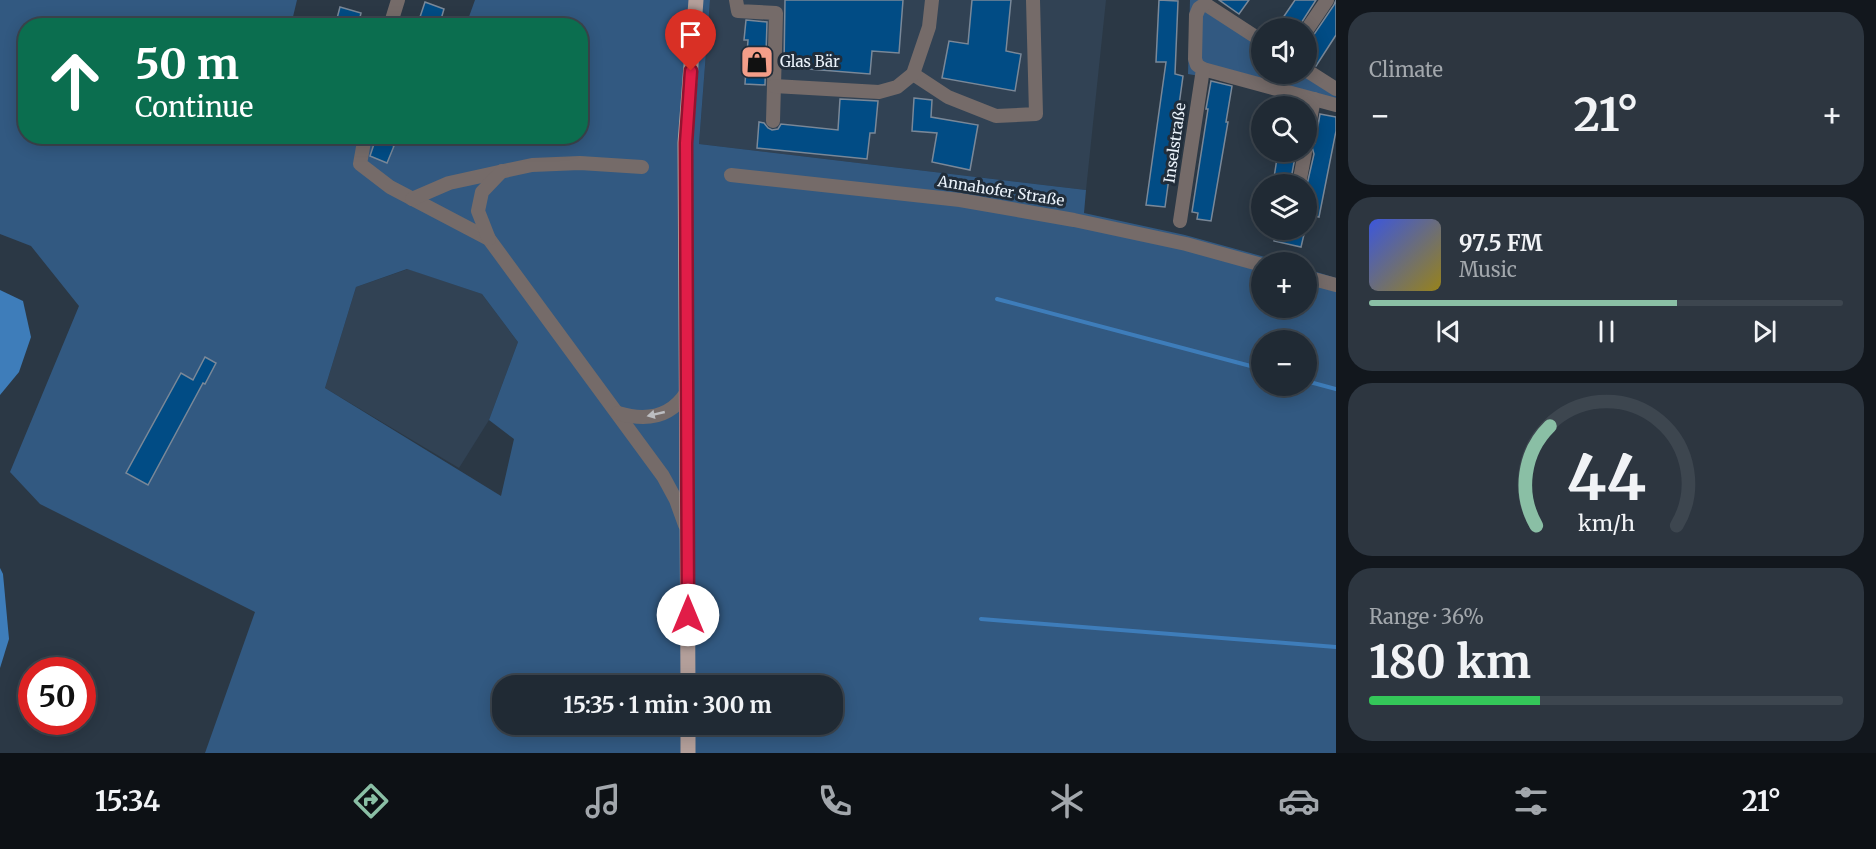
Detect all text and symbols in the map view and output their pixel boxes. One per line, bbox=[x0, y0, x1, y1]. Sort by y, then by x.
pin bbox=[665, 9, 716, 71]
icon: arrive bbox=[674, 18, 707, 51]
map controls bbox=[1251, 18, 1317, 396]
button: sound bbox=[1251, 18, 1317, 84]
text: 50 m bbox=[135, 38, 239, 90]
icon: ahead bbox=[36, 42, 114, 120]
shop icon: Glas Bär bbox=[739, 44, 775, 80]
place label: Glas Bär bbox=[780, 52, 840, 71]
text: Climate bbox=[1369, 57, 1443, 82]
text: 21° bbox=[1573, 87, 1639, 143]
text: Continue bbox=[135, 90, 253, 124]
text: − bbox=[1369, 95, 1391, 136]
text: + bbox=[1821, 95, 1843, 136]
button: search bbox=[1251, 96, 1317, 162]
street label: Inselstraße bbox=[1159, 101, 1190, 184]
street label: Annahofer Straße bbox=[935, 171, 1066, 210]
button: layers bbox=[1251, 174, 1317, 240]
text: 97.5 FM bbox=[1459, 229, 1543, 257]
button: + bbox=[1251, 252, 1317, 318]
text: Music bbox=[1459, 257, 1517, 282]
icon: previous bbox=[1432, 315, 1465, 348]
icon: pause bbox=[1590, 315, 1623, 348]
icon: next bbox=[1748, 315, 1781, 348]
button: − bbox=[1251, 330, 1317, 396]
one-way arrow bbox=[647, 410, 665, 420]
text: 44 bbox=[1566, 439, 1646, 517]
text: km/h bbox=[1578, 511, 1634, 538]
position arrow bbox=[656, 583, 720, 647]
text: Range · 36% bbox=[1369, 604, 1484, 629]
text: 180 km bbox=[1369, 634, 1531, 690]
speed limit sign: 50 bbox=[18, 657, 96, 735]
text: 15:35 · 1 min · 300 m bbox=[563, 691, 772, 719]
icon: directions bbox=[350, 780, 392, 822]
icon: music bbox=[582, 780, 624, 822]
icon: phone bbox=[814, 780, 856, 822]
icon: climate bbox=[1046, 780, 1088, 822]
icon: car bbox=[1278, 780, 1320, 822]
icon: filters bbox=[1510, 780, 1552, 822]
text: 15:34 bbox=[95, 784, 160, 818]
text: 21° bbox=[1742, 784, 1781, 818]

